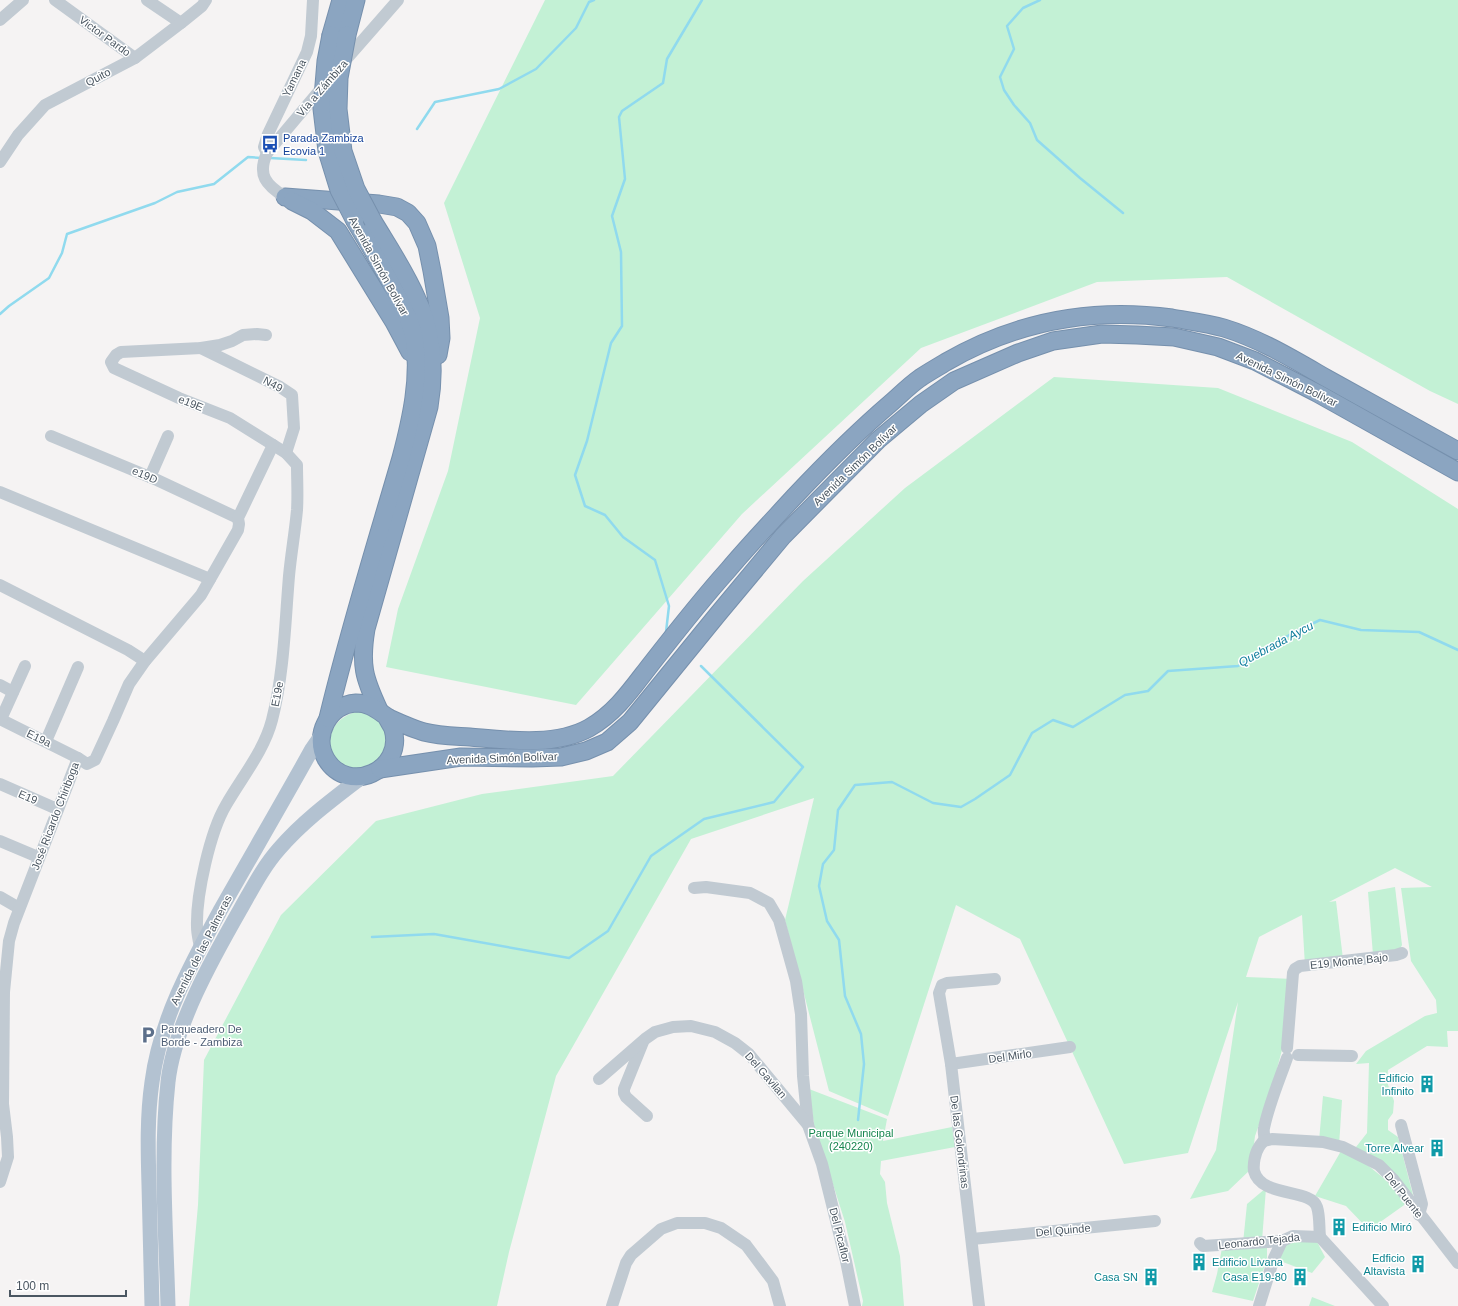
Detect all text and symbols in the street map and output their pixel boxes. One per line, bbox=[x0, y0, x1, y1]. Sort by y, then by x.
street label: Victor Pardo bbox=[77, 13, 133, 59]
street label: Yamana bbox=[280, 57, 309, 99]
street label: Vía a Zámbiza bbox=[294, 57, 350, 119]
street label: Quito bbox=[84, 66, 112, 88]
place label: Parada Zambiza Ecovia 1 bbox=[283, 132, 365, 157]
bus stop icon: Parada Zambiza Ecovia 1 bbox=[260, 134, 280, 154]
street label: Avenida Simón Bolívar bbox=[347, 215, 411, 318]
street label: Avenida Simón Bolívar bbox=[1234, 349, 1340, 409]
street label: N49 bbox=[261, 374, 285, 394]
street label: e19E bbox=[177, 393, 205, 413]
street label: Avenida Simón Bolívar bbox=[811, 422, 899, 508]
street label: e19D bbox=[131, 464, 159, 486]
water label: Quebrada Aycu bbox=[1236, 618, 1316, 670]
street label: E19e bbox=[269, 680, 285, 708]
street label: E19a bbox=[25, 727, 54, 749]
street label: Avenida Simón Bolívar bbox=[446, 750, 558, 766]
street label: José Ricardo Chiriboga bbox=[29, 760, 81, 872]
street label: E19 bbox=[17, 788, 39, 806]
street label: Avenida de las Palmeras bbox=[168, 893, 234, 1007]
street label: E19 Monte Bajo bbox=[1309, 951, 1389, 971]
place label: Parqueadero De Borde - Zambiza bbox=[161, 1023, 243, 1048]
parking icon: Parqueadero De Borde - Zambiza bbox=[138, 1025, 158, 1045]
street label: Del Mirlo bbox=[988, 1047, 1032, 1065]
street label: Del Gavilan bbox=[743, 1050, 789, 1100]
place label: Edificio Infinito bbox=[1379, 1072, 1414, 1097]
building icon: Edificio Infinito bbox=[1417, 1074, 1437, 1094]
street label: De las Golondrinas bbox=[948, 1095, 972, 1190]
park label: Parque Municipal (240220) bbox=[809, 1127, 894, 1152]
building icon: Torre Alvear bbox=[1427, 1138, 1447, 1158]
place label: Torre Alvear bbox=[1365, 1142, 1424, 1154]
street label: Del Puente bbox=[1383, 1170, 1425, 1220]
street label: Del Picaflor bbox=[827, 1206, 853, 1264]
building icon: Edificio Miró bbox=[1329, 1217, 1349, 1237]
place label: Edificio Miró bbox=[1352, 1221, 1412, 1233]
street label: Del Quinde bbox=[1035, 1222, 1091, 1238]
street label: Leonardo Tejada bbox=[1218, 1231, 1301, 1251]
building icon: Edificio Livana bbox=[1189, 1252, 1209, 1272]
place label: Edficio Altavista bbox=[1363, 1252, 1406, 1277]
building icon: Edficio Altavista bbox=[1408, 1254, 1428, 1274]
place label: Edificio Livana bbox=[1212, 1256, 1284, 1268]
building icon: Casa SN bbox=[1141, 1267, 1161, 1287]
building icon: Casa E19-80 bbox=[1290, 1267, 1310, 1287]
place label: Casa SN bbox=[1094, 1271, 1138, 1283]
place label: Casa E19-80 bbox=[1223, 1271, 1287, 1283]
scale bar bbox=[10, 1272, 126, 1298]
text: 100 m bbox=[16, 1279, 49, 1293]

